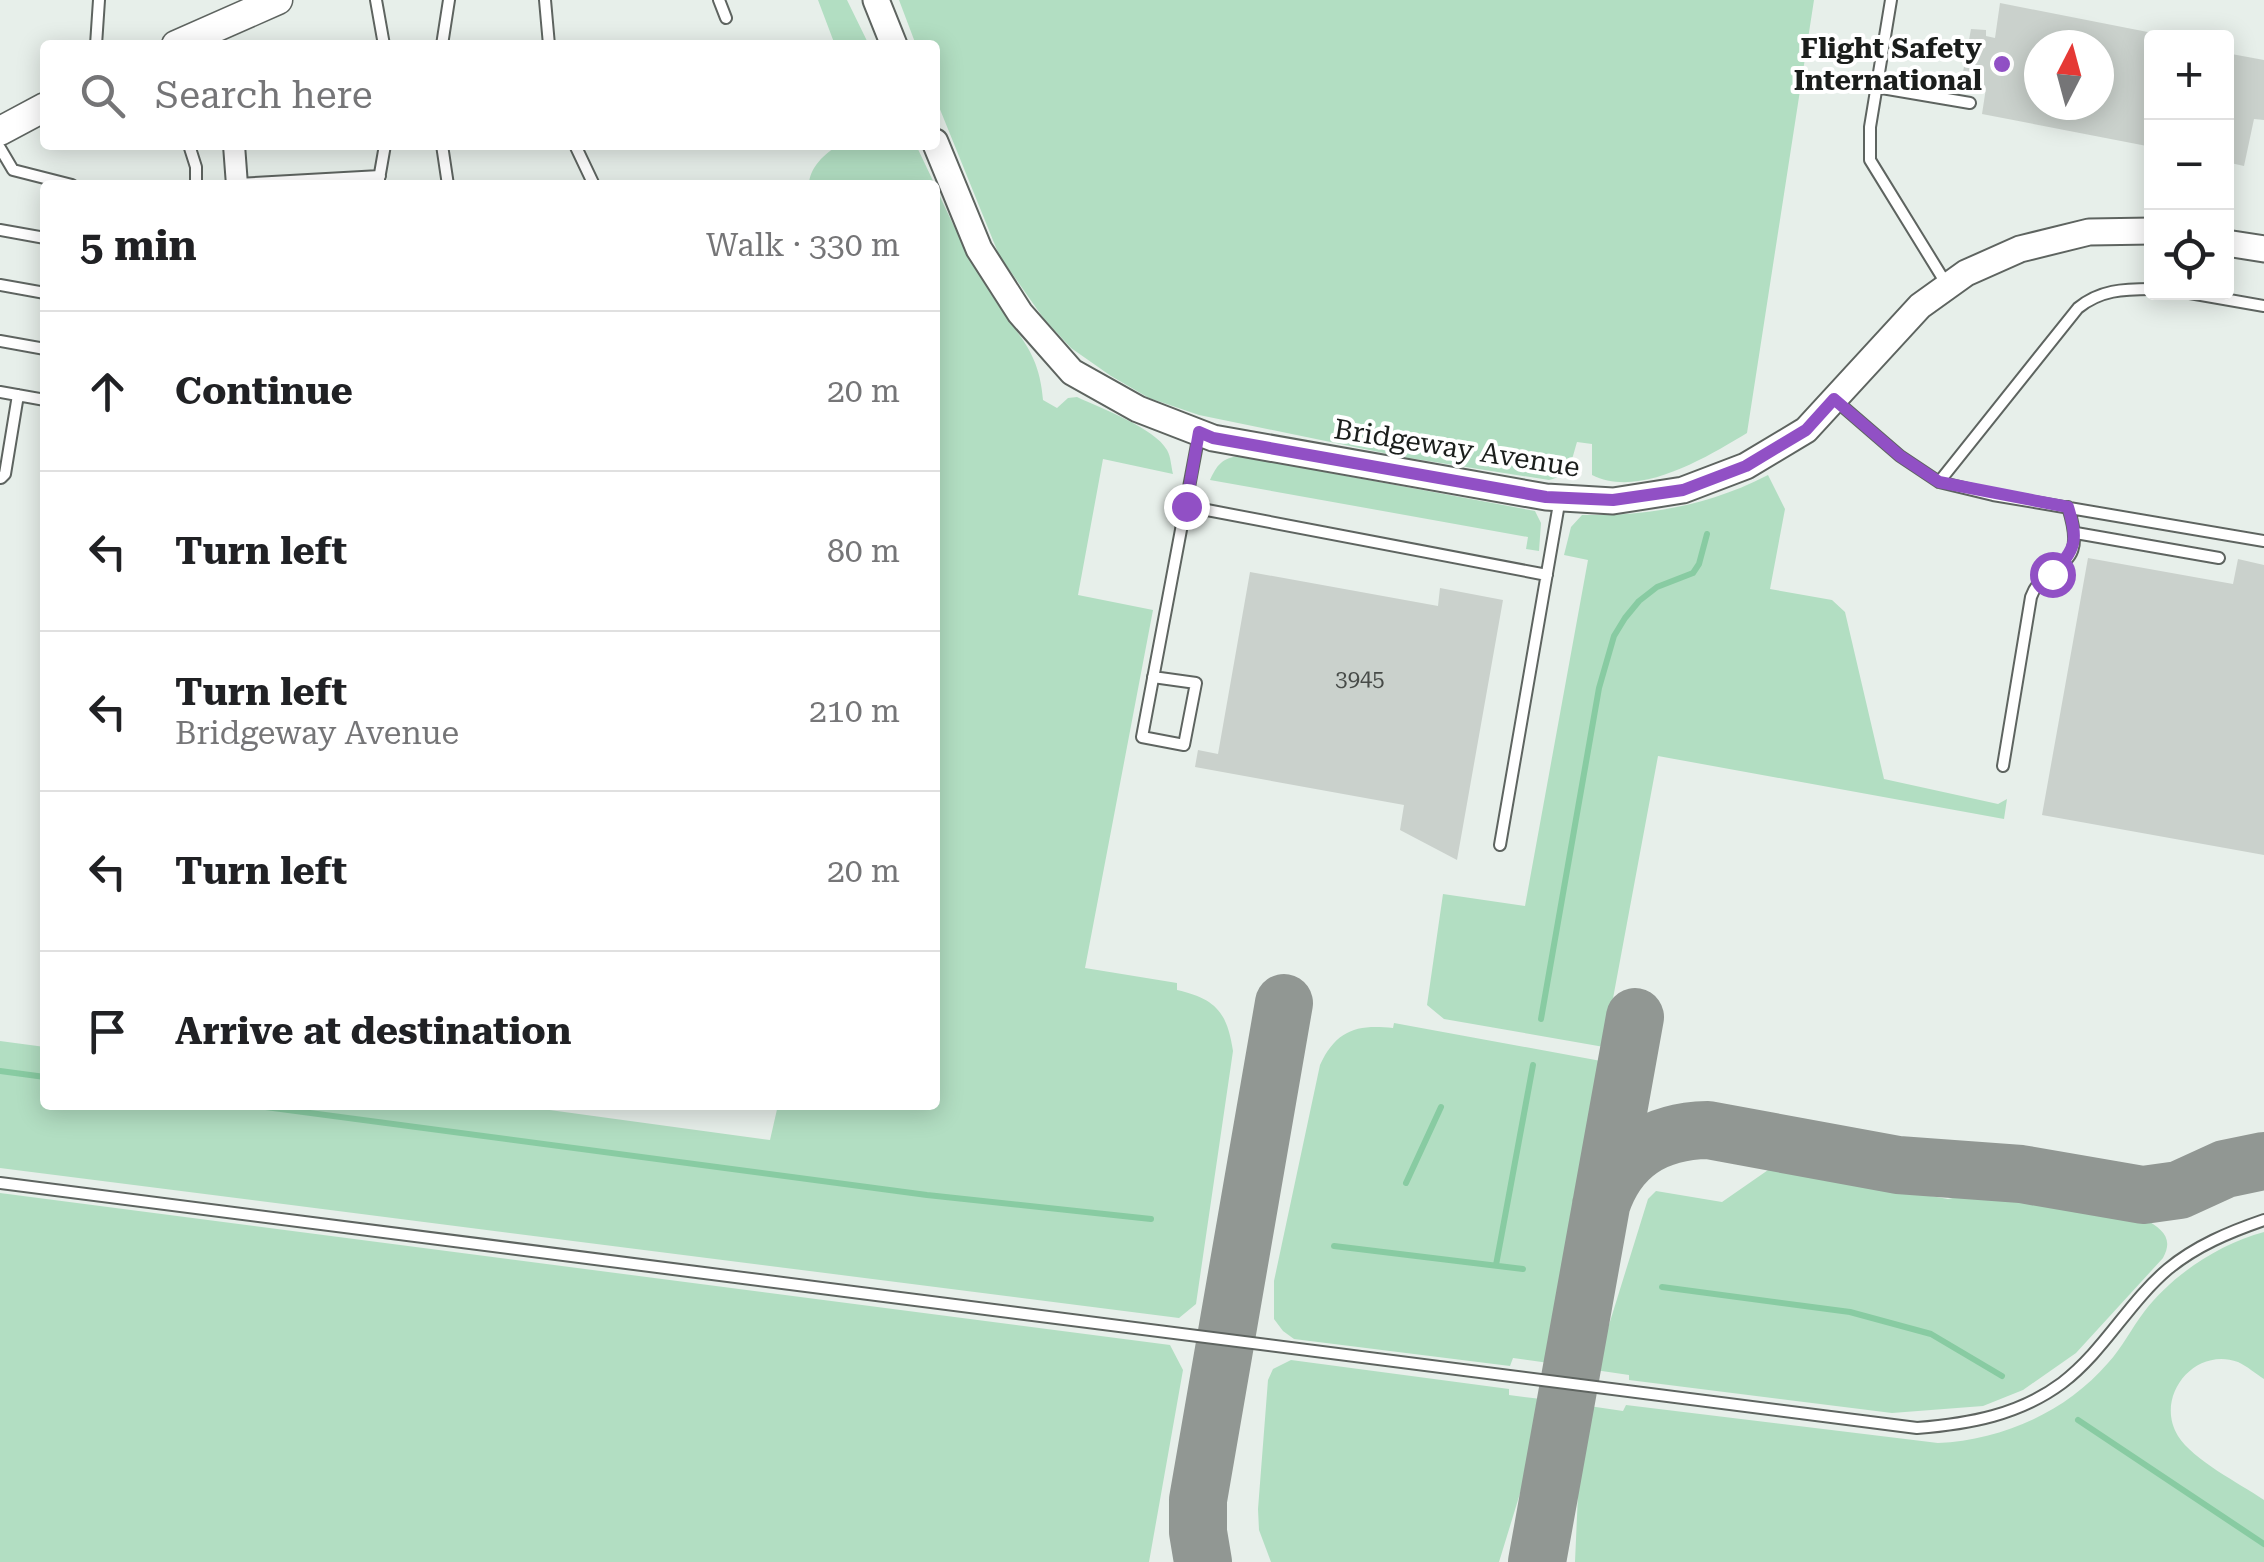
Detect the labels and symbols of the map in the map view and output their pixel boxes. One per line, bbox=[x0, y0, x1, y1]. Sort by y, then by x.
north arrow bbox=[2024, 30, 2114, 120]
place label: Flight Safety International bbox=[1794, 32, 1982, 97]
marker: Flight Safety International bbox=[1991, 53, 2013, 75]
street label: Bridgeway Avenue bbox=[1332, 412, 1582, 484]
route end bbox=[1164, 484, 1210, 530]
route start bbox=[2030, 552, 2076, 598]
house number: 3945 bbox=[1335, 666, 1385, 691]

